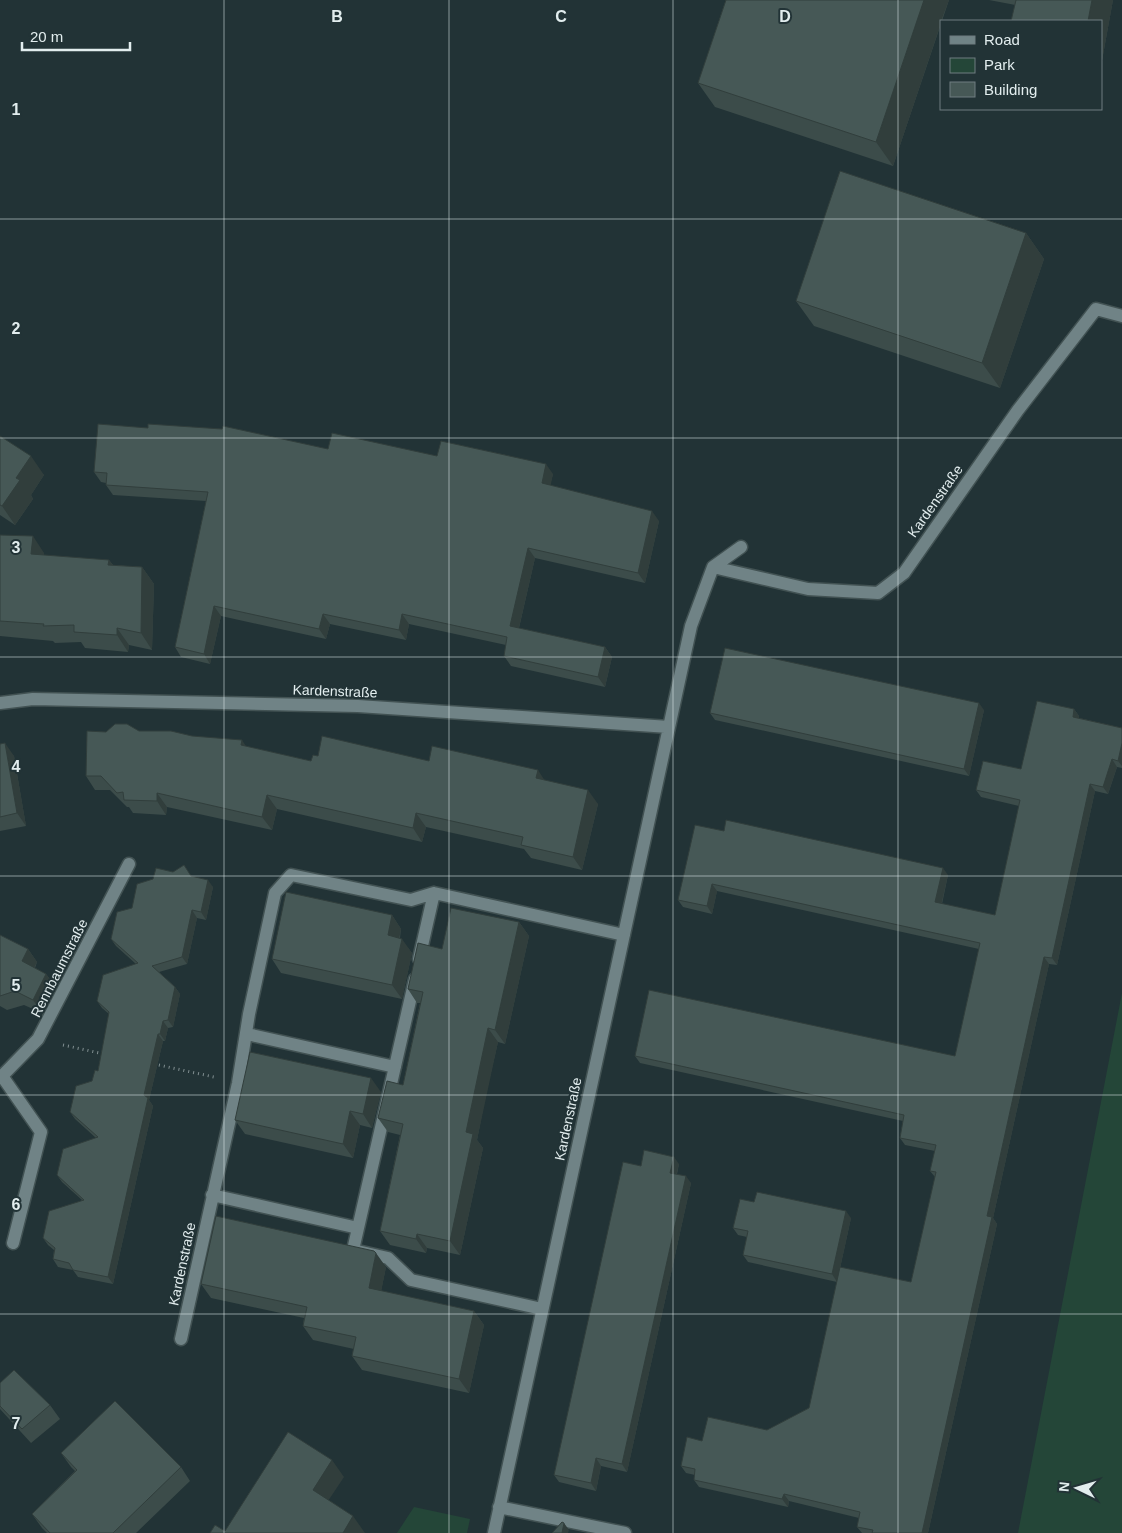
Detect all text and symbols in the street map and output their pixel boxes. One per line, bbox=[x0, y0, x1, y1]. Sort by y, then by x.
text: B bbox=[331, 8, 343, 25]
text: C bbox=[555, 8, 567, 25]
text: D bbox=[779, 8, 791, 25]
scale bar bbox=[22, 20, 130, 52]
legend bbox=[940, 20, 1102, 110]
text: 20 m bbox=[30, 28, 63, 45]
text: Road bbox=[984, 31, 1020, 48]
text: Park bbox=[984, 56, 1015, 73]
text: Building bbox=[984, 81, 1037, 98]
text: 1 bbox=[12, 101, 21, 118]
text: 2 bbox=[12, 320, 21, 337]
street label: Kardenstraße bbox=[904, 461, 966, 540]
text: 3 bbox=[12, 539, 21, 556]
street label: Kardenstraße bbox=[292, 682, 378, 700]
text: 4 bbox=[12, 758, 21, 775]
street label: Rennbaumstraße bbox=[27, 916, 91, 1020]
text: 5 bbox=[12, 977, 21, 994]
street label: Kardenstraße bbox=[551, 1076, 585, 1162]
text: 6 bbox=[12, 1196, 21, 1213]
street label: Kardenstraße bbox=[165, 1221, 199, 1307]
text: 7 bbox=[12, 1415, 21, 1432]
north arrow bbox=[1052, 1463, 1102, 1513]
text: N bbox=[1056, 1481, 1072, 1493]

